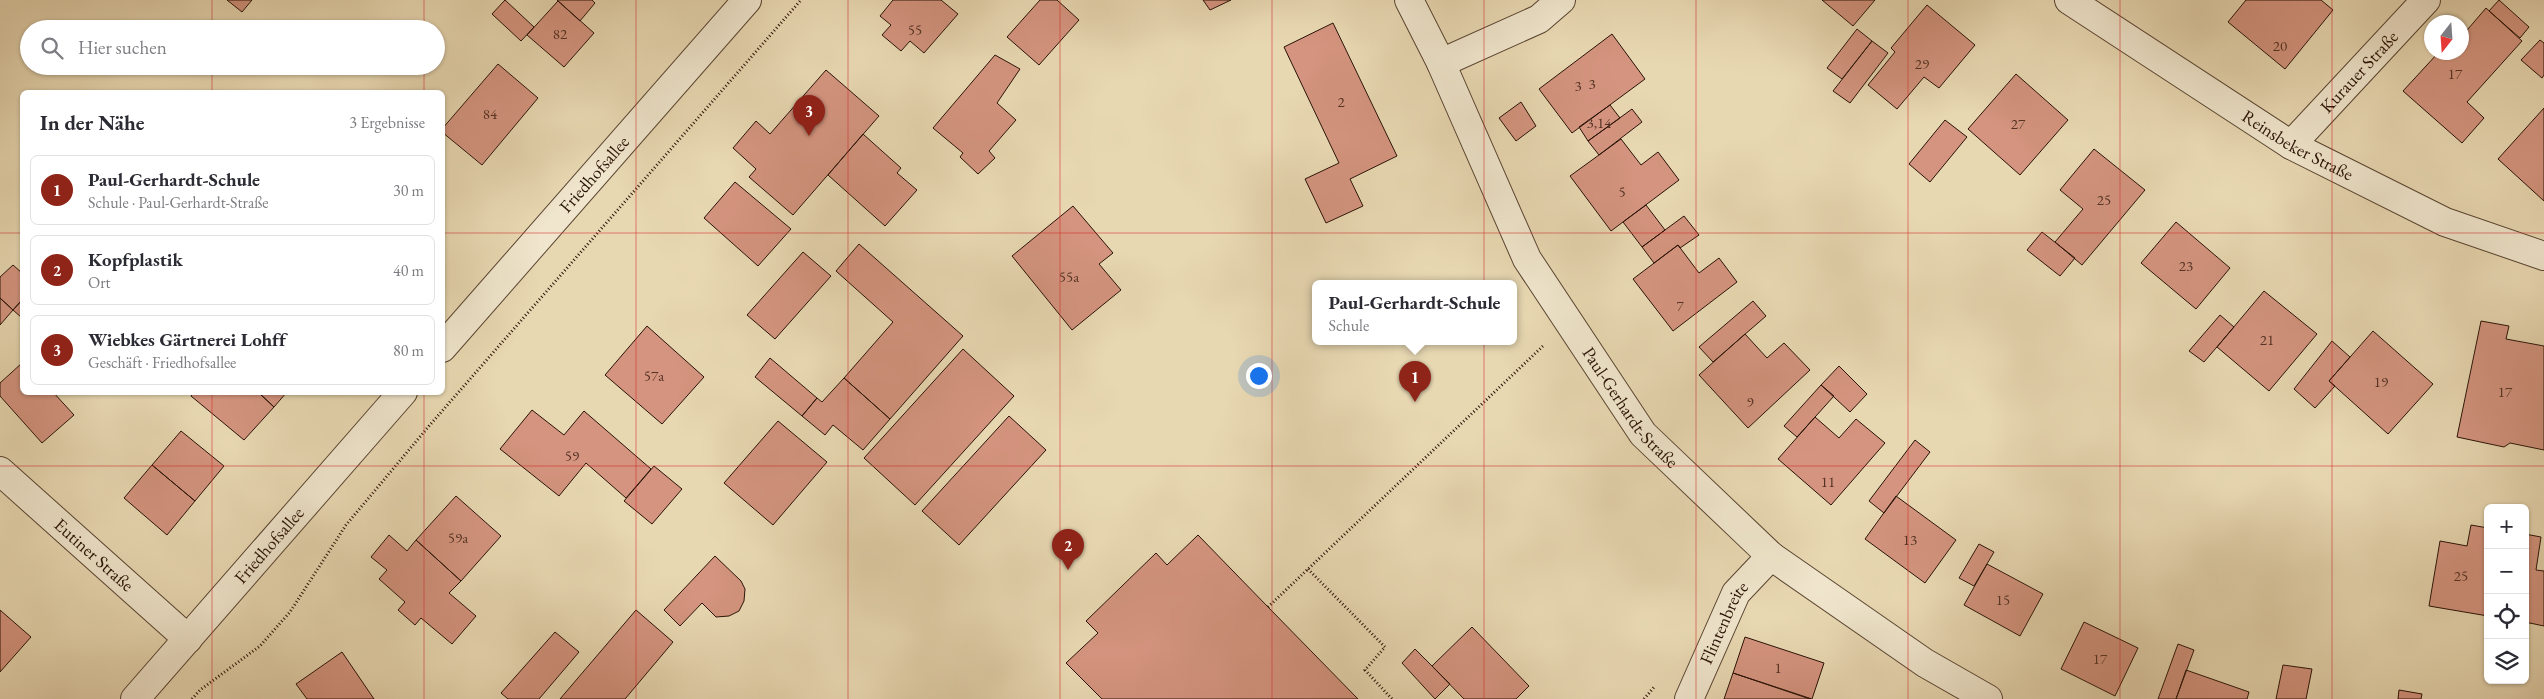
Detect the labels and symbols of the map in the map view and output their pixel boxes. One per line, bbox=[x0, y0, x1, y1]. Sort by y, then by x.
north arrow bbox=[2424, 15, 2469, 60]
house number: 55 bbox=[908, 20, 922, 39]
house number: 82 bbox=[553, 24, 568, 43]
street label: Kurauer Straße bbox=[2315, 25, 2403, 118]
house number: 20 bbox=[2273, 36, 2287, 55]
house number: 29 bbox=[1915, 54, 1929, 73]
house number: 17 bbox=[2448, 64, 2463, 83]
house number: 3 bbox=[1588, 74, 1596, 93]
house number: 3 bbox=[1574, 76, 1582, 95]
house number: 2 bbox=[1337, 92, 1345, 111]
pin: 3 bbox=[793, 95, 825, 136]
house number: 84 bbox=[483, 104, 498, 123]
street label: Reinsbeker Straße bbox=[2238, 104, 2357, 185]
house number: 3,14 bbox=[1586, 113, 1612, 132]
house number: 27 bbox=[2011, 114, 2026, 133]
street label: Friedhofsallee bbox=[554, 131, 634, 217]
house number: 5 bbox=[1618, 182, 1626, 201]
house number: 25 bbox=[2097, 190, 2111, 209]
house number: 23 bbox=[2179, 256, 2193, 275]
house number: 55a bbox=[1059, 267, 1079, 286]
house number: 7 bbox=[1676, 296, 1684, 315]
house number: 21 bbox=[2260, 330, 2274, 349]
street label: Paul-Gerhardt-Straße bbox=[1577, 342, 1684, 473]
pin: 1 bbox=[1399, 361, 1431, 402]
your location bbox=[1246, 363, 1272, 389]
house number: 57a bbox=[644, 366, 664, 385]
house number: 19 bbox=[2374, 372, 2388, 391]
house number: 17 bbox=[2498, 382, 2513, 401]
house number: 9 bbox=[1746, 392, 1754, 411]
house number: 59 bbox=[565, 446, 579, 465]
house number: 11 bbox=[1821, 472, 1835, 491]
street label: Friedhofsallee bbox=[229, 502, 309, 588]
street label: Eutiner Straße bbox=[50, 513, 139, 596]
house number: 59a bbox=[448, 528, 468, 547]
pin: 2 bbox=[1052, 529, 1084, 570]
house number: 13 bbox=[1903, 530, 1917, 549]
house number: 25 bbox=[2454, 566, 2468, 585]
street label: Flintenbreite bbox=[1694, 576, 1753, 667]
house number: 15 bbox=[1996, 590, 2010, 609]
house number: 17 bbox=[2093, 649, 2108, 668]
house number: 1 bbox=[1774, 658, 1782, 677]

